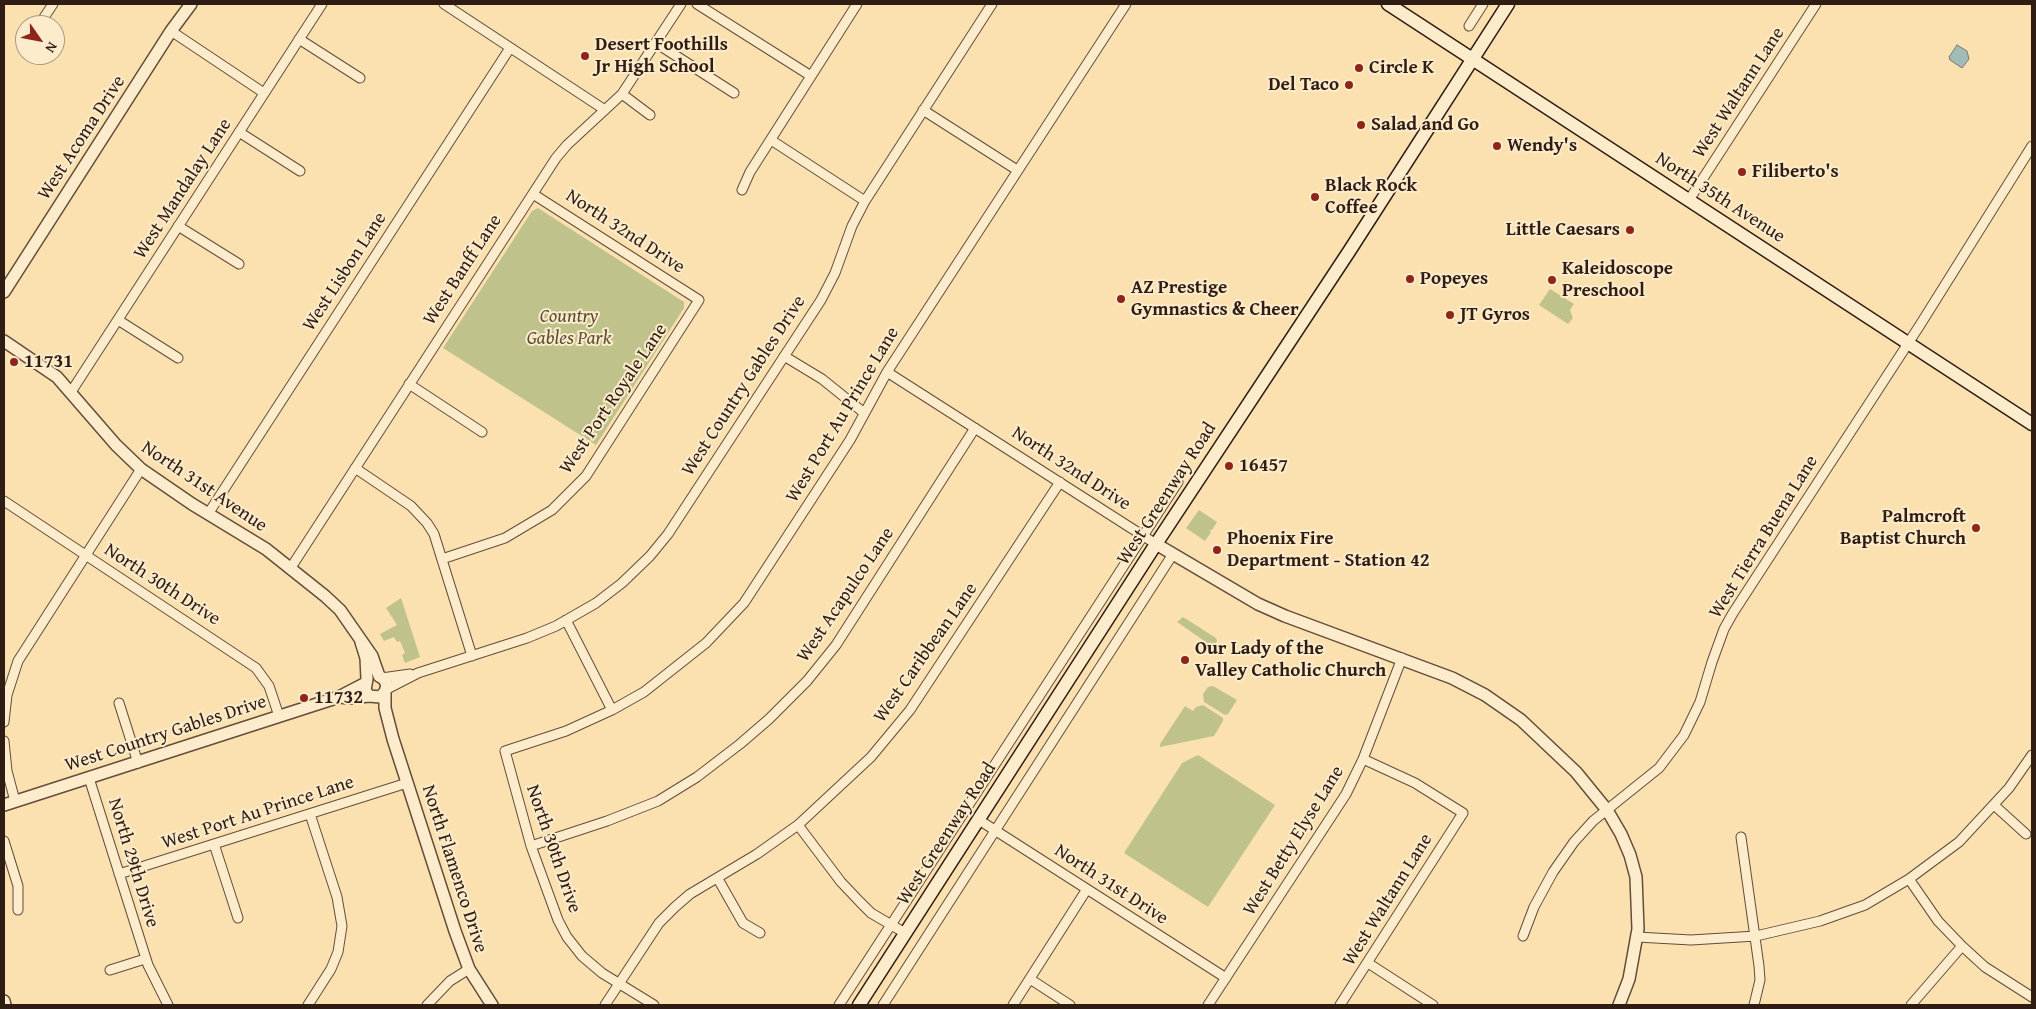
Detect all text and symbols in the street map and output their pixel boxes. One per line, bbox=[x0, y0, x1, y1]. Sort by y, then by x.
north arrow bbox=[15, 15, 65, 65]
street label: West Waltann Lane bbox=[1688, 23, 1790, 163]
place label: Desert Foothills Jr High School bbox=[595, 34, 728, 78]
text: N bbox=[41, 38, 63, 57]
marker: Desert Foothills Jr High School bbox=[579, 50, 591, 62]
place label: Circle K bbox=[1369, 57, 1434, 79]
marker: Circle K bbox=[1353, 62, 1365, 74]
street label: West Acoma Drive bbox=[33, 72, 131, 204]
place label: Del Taco bbox=[1268, 74, 1339, 96]
marker: Del Taco bbox=[1343, 79, 1355, 91]
street label: West Mandalay Lane bbox=[129, 114, 237, 264]
place label: Salad and Go bbox=[1371, 114, 1479, 136]
marker: Salad and Go bbox=[1355, 119, 1367, 131]
place label: Wendy's bbox=[1507, 135, 1577, 157]
marker: Wendy's bbox=[1491, 140, 1503, 152]
street label: North 35th Avenue bbox=[1651, 148, 1789, 248]
place label: Filiberto's bbox=[1752, 161, 1839, 183]
marker: Filiberto's bbox=[1736, 166, 1748, 178]
place label: Black Rock Coffee bbox=[1325, 175, 1417, 219]
street label: North 32nd Drive bbox=[561, 185, 689, 279]
marker: Black Rock Coffee bbox=[1309, 191, 1321, 203]
street label: West Lisbon Lane bbox=[298, 208, 392, 336]
street label: West Banff Lane bbox=[419, 210, 507, 330]
place label: Little Caesars bbox=[1506, 219, 1620, 241]
marker: Little Caesars bbox=[1624, 224, 1636, 236]
place label: Kaleidoscope Preschool bbox=[1562, 258, 1673, 302]
place label: Popeyes bbox=[1420, 268, 1488, 290]
marker: Popeyes bbox=[1404, 273, 1416, 285]
marker: Kaleidoscope Preschool bbox=[1546, 274, 1558, 286]
place label: AZ Prestige Gymnastics & Cheer bbox=[1131, 277, 1299, 321]
street label: West Country Gables Drive bbox=[677, 292, 811, 480]
marker: AZ Prestige Gymnastics & Cheer bbox=[1115, 293, 1127, 305]
place label: JT Gyros bbox=[1460, 304, 1530, 326]
park label: Country Gables Park bbox=[527, 306, 611, 350]
marker: JT Gyros bbox=[1444, 309, 1456, 321]
street label: West Port Royale Lane bbox=[555, 319, 673, 479]
street label: West Port Au Prince Lane bbox=[782, 323, 904, 507]
place label: 11731 bbox=[24, 351, 73, 373]
marker: 11731 bbox=[8, 356, 20, 368]
street label: West Greenway Road bbox=[1112, 418, 1222, 570]
street label: North 32nd Drive bbox=[1007, 422, 1135, 516]
street label: North 31st Avenue bbox=[137, 437, 271, 537]
street label: West Tierra Buena Lane bbox=[1705, 451, 1823, 623]
place label: 16457 bbox=[1239, 455, 1288, 477]
marker: 16457 bbox=[1223, 460, 1235, 472]
place label: Palmcroft Baptist Church bbox=[1840, 506, 1966, 550]
marker: Palmcroft Baptist Church bbox=[1970, 522, 1982, 534]
street label: West Acapulco Lane bbox=[792, 523, 900, 667]
place label: Phoenix Fire Department - Station 42 bbox=[1227, 528, 1430, 572]
street label: North 30th Drive bbox=[100, 539, 224, 631]
marker: Phoenix Fire Department - Station 42 bbox=[1211, 544, 1223, 556]
street label: West Caribbean Lane bbox=[869, 579, 983, 727]
place label: Our Lady of the Valley Catholic Church bbox=[1195, 638, 1386, 682]
marker: Our Lady of the Valley Catholic Church bbox=[1179, 654, 1191, 666]
place label: 11732 bbox=[314, 687, 363, 709]
street label: West Country Gables Drive bbox=[62, 691, 270, 777]
marker: 11732 bbox=[298, 692, 310, 704]
street label: West Greenway Road bbox=[892, 758, 1002, 910]
street label: West Betty Elyse Lane bbox=[1239, 762, 1349, 920]
street label: West Port Au Prince Lane bbox=[159, 771, 357, 855]
street label: North Flamenco Drive bbox=[416, 782, 492, 956]
street label: North 30th Drive bbox=[520, 782, 586, 916]
street label: North 29th Drive bbox=[103, 796, 163, 930]
street label: West Waltann Lane bbox=[1338, 830, 1438, 970]
street label: North 31st Drive bbox=[1050, 840, 1172, 930]

